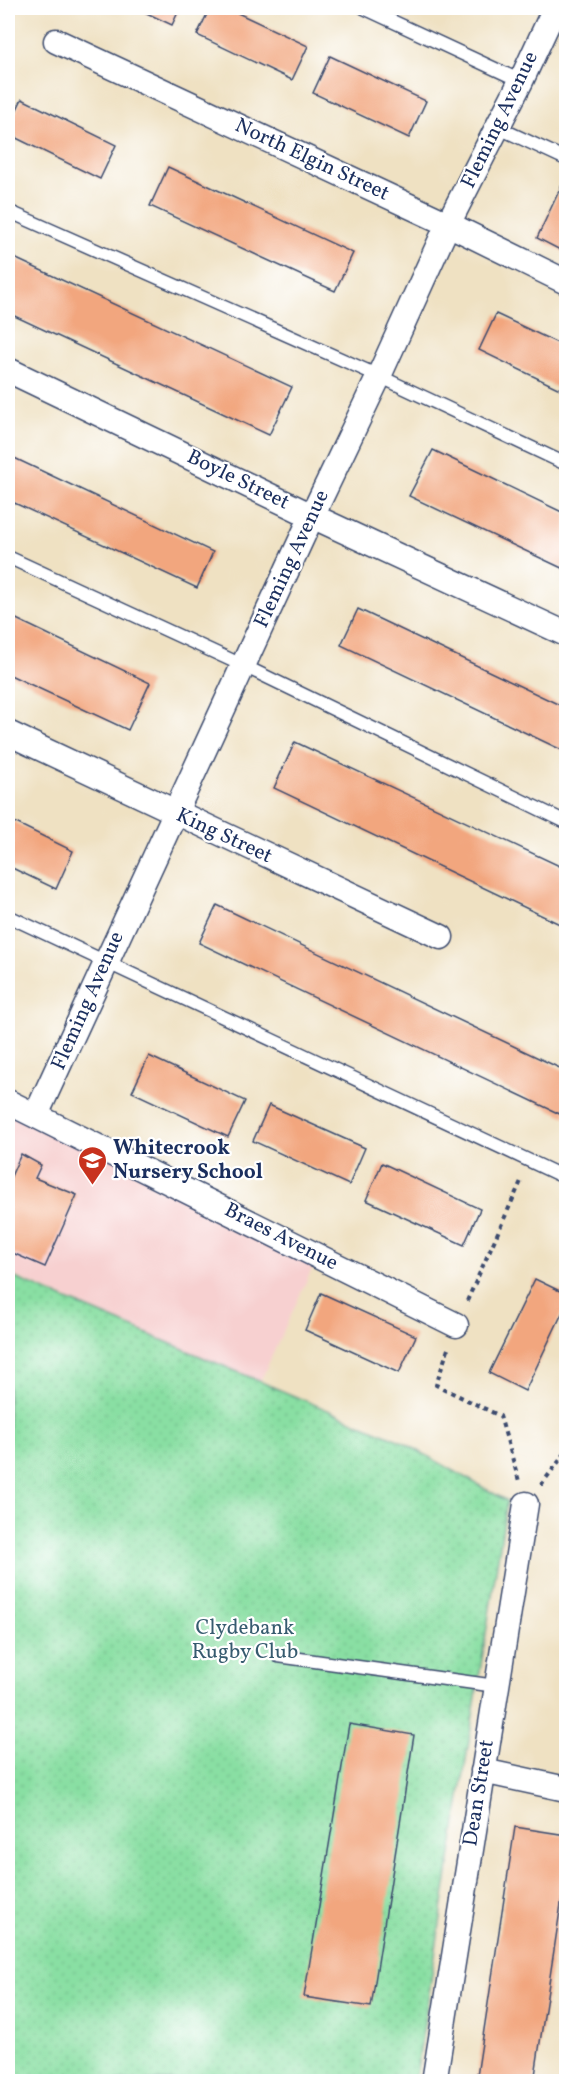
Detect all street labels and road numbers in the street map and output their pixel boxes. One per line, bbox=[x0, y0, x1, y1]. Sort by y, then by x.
street label: Fleming Avenue bbox=[454, 47, 546, 193]
street label: North Elgin Street bbox=[230, 111, 394, 209]
street label: Boyle Street bbox=[182, 443, 294, 517]
street label: Fleming Avenue bbox=[247, 485, 337, 633]
street label: King Street bbox=[171, 801, 277, 871]
street label: Fleming Avenue bbox=[44, 927, 132, 1075]
street label: Braes Avenue bbox=[219, 1196, 343, 1278]
street label: Dean Street bbox=[456, 1738, 502, 1848]

